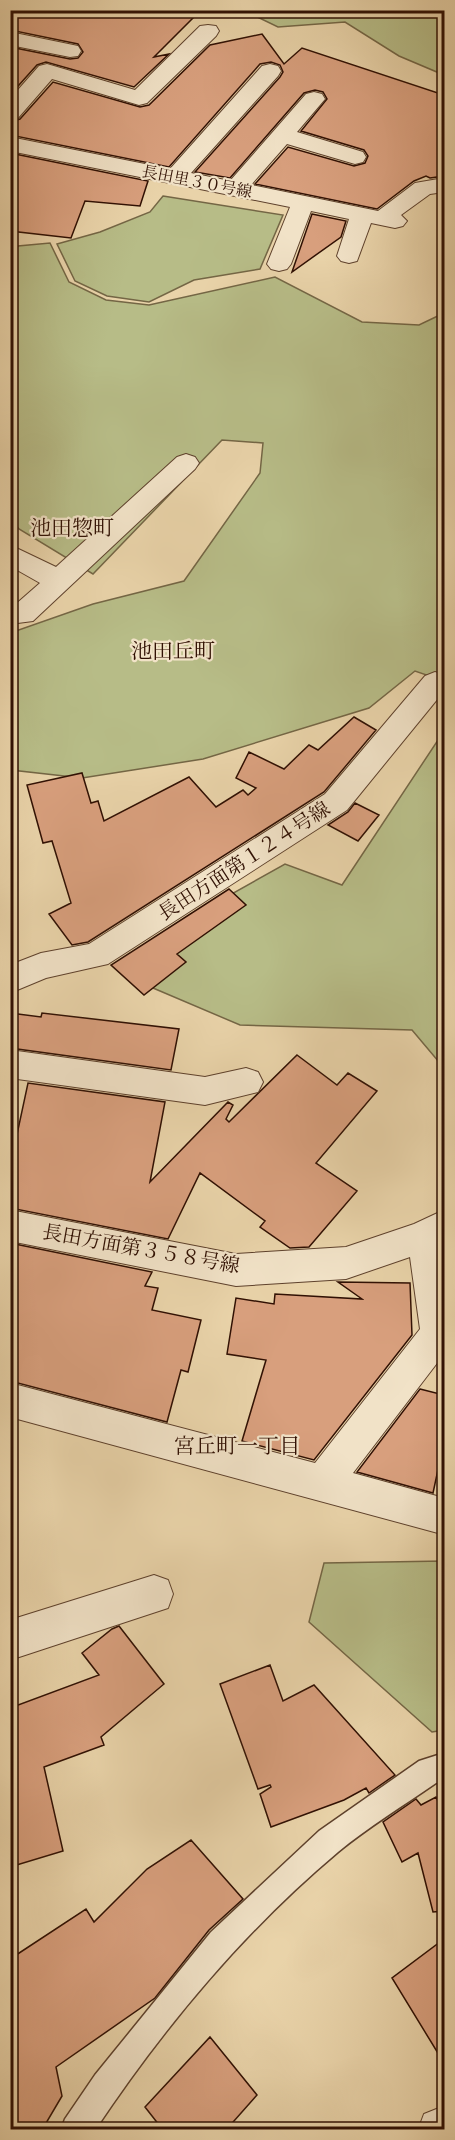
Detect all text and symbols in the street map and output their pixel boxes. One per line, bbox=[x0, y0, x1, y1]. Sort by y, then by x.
street label: 長田里３０号線 bbox=[140, 161, 254, 203]
district label: 池田惣町 bbox=[30, 515, 114, 542]
district label: 池田丘町 bbox=[131, 638, 215, 665]
street label: 長田方面第１２４号線 bbox=[153, 796, 335, 926]
street label: 長田方面第３５８号線 bbox=[40, 1219, 242, 1279]
district label: 宮丘町一丁目 bbox=[174, 1433, 300, 1460]

